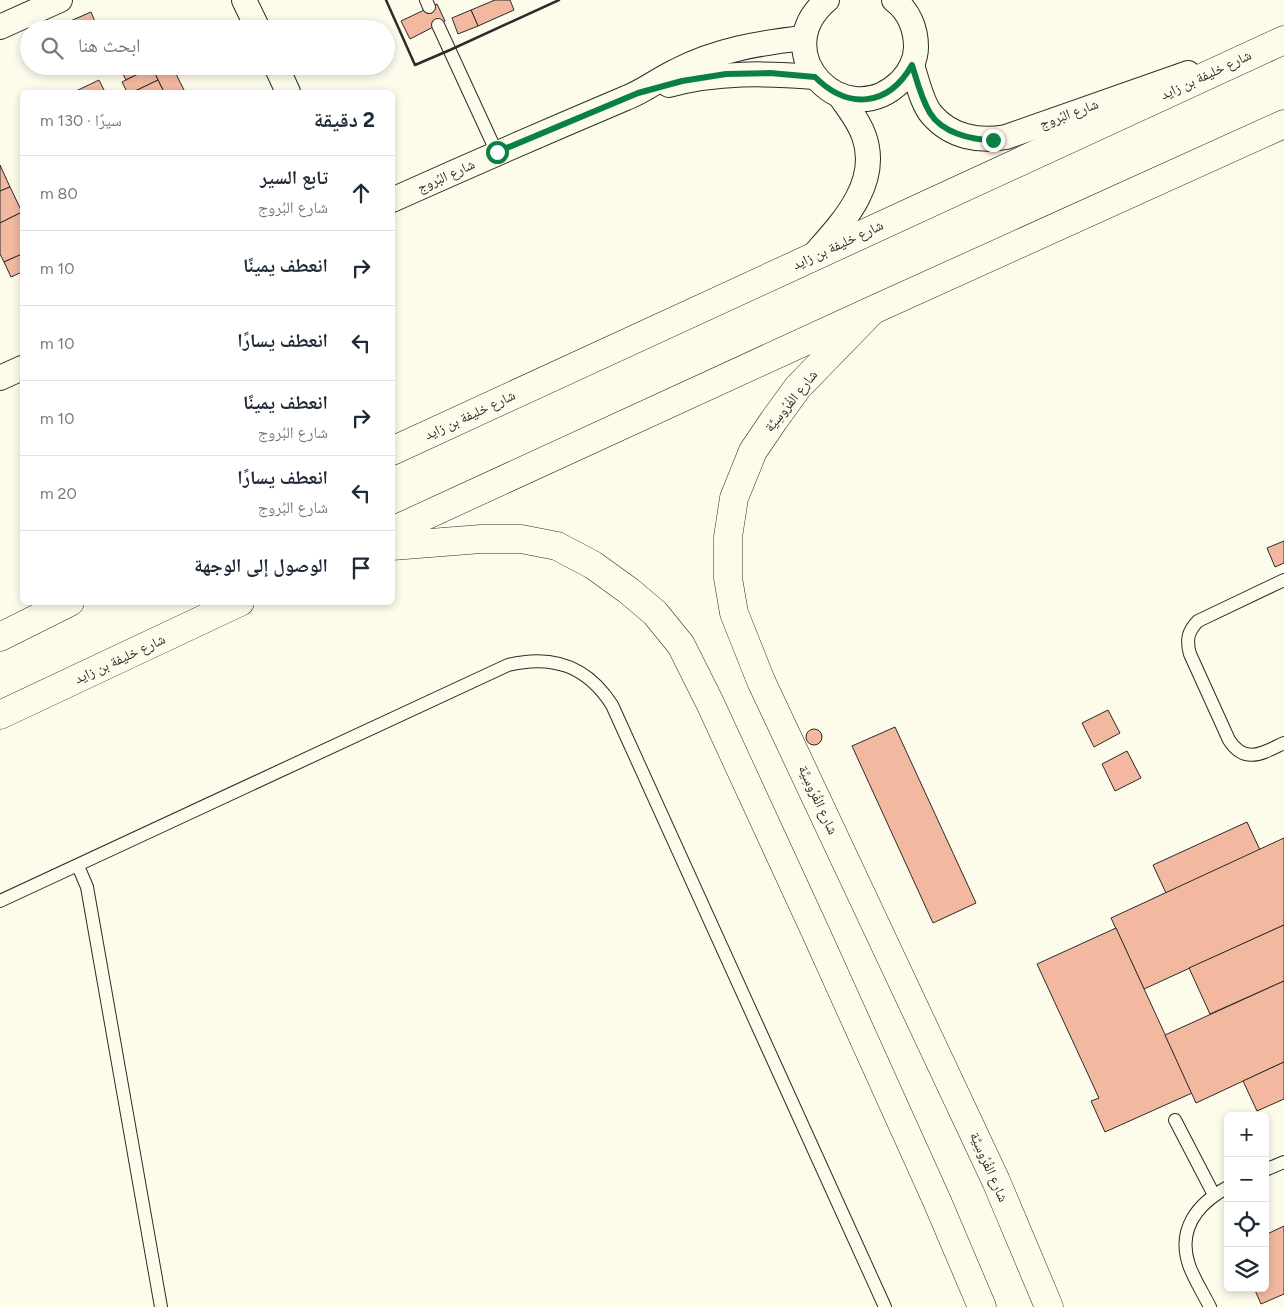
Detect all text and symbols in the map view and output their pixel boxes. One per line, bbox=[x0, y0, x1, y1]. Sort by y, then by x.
search box bbox=[20, 20, 395, 75]
icon: search bbox=[38, 34, 66, 62]
text: ابحث هنا bbox=[78, 34, 141, 57]
street label: شارع خليفة بن زايد bbox=[1158, 47, 1255, 104]
street label: شارع البُروج bbox=[1037, 95, 1101, 133]
text: 2 دقيقة bbox=[314, 107, 375, 132]
text: سيرًا · 130 m bbox=[40, 111, 122, 130]
route end bbox=[982, 129, 1005, 152]
route start bbox=[486, 141, 509, 164]
street label: شارع البُروج bbox=[414, 156, 478, 197]
text: تابع السير bbox=[260, 166, 328, 189]
icon: ahead bbox=[347, 179, 375, 207]
text: 80 m bbox=[40, 184, 78, 203]
text: شارع البُروج bbox=[258, 198, 328, 217]
street label: شارع خليفة بن زايد bbox=[790, 217, 887, 274]
text: انعطف يمينًا bbox=[243, 254, 328, 277]
icon: right bbox=[347, 254, 375, 282]
text: 10 m bbox=[40, 259, 74, 278]
text: انعطف يسارًا bbox=[237, 329, 328, 352]
icon: left bbox=[347, 329, 375, 357]
text: 10 m bbox=[40, 334, 74, 353]
street label: شارع الفُرُوسِيَّة bbox=[761, 367, 822, 436]
street label: شارع خليفة بن زايد bbox=[422, 387, 519, 444]
text: انعطف يمينًا bbox=[243, 391, 328, 414]
icon: right bbox=[347, 404, 375, 432]
text: 10 m bbox=[40, 409, 74, 428]
text: شارع البُروج bbox=[258, 423, 328, 442]
text: انعطف يسارًا bbox=[237, 466, 328, 489]
icon: left bbox=[347, 479, 375, 507]
text: 20 m bbox=[40, 484, 77, 503]
text: شارع البُروج bbox=[258, 498, 328, 517]
text: الوصول إلى الوجهة bbox=[194, 554, 328, 577]
icon: arrive bbox=[347, 554, 375, 582]
street label: شارع خليفة بن زايد bbox=[72, 631, 169, 688]
street label: شارع الفُرُوسِيَّة bbox=[794, 763, 841, 838]
map controls bbox=[1224, 1112, 1269, 1292]
button: + bbox=[1224, 1112, 1269, 1157]
street label: شارع الفُرُوسِيَّة bbox=[965, 1129, 1012, 1205]
button: − bbox=[1224, 1157, 1269, 1202]
button: locate bbox=[1224, 1202, 1269, 1247]
button: layers bbox=[1224, 1247, 1269, 1292]

